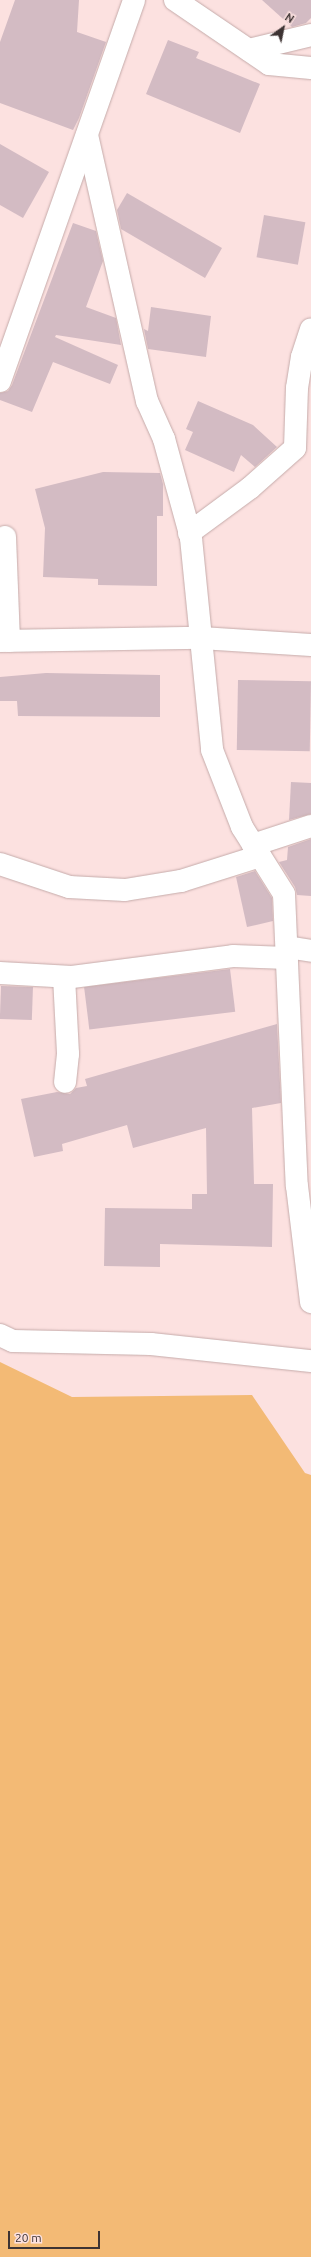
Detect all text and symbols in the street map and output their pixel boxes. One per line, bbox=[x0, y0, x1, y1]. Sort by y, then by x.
north arrow bbox=[263, 8, 303, 48]
text: N bbox=[283, 11, 296, 25]
scale bar bbox=[10, 2223, 102, 2249]
text: 20 m bbox=[15, 2231, 42, 2244]

